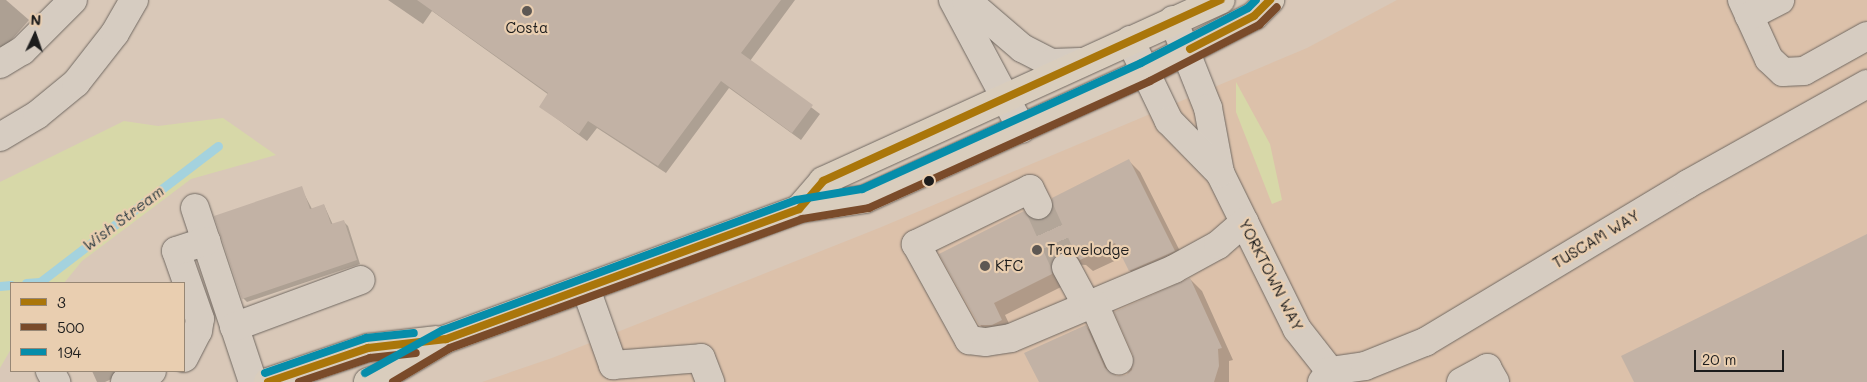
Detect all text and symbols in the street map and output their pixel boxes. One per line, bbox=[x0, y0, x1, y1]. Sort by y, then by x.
marker: Costa bbox=[521, 5, 533, 17]
north arrow bbox=[10, 10, 60, 60]
text: N bbox=[30, 10, 42, 29]
place label: Costa bbox=[506, 19, 548, 37]
unlabelled marker bbox=[924, 176, 934, 186]
water label: Wish Stream bbox=[78, 181, 168, 255]
street label: TUSCAM WAY bbox=[1549, 206, 1643, 272]
street label: YORKTOWN WAY bbox=[1235, 216, 1307, 334]
place label: Travelodge bbox=[1047, 241, 1130, 259]
marker: Travelodge bbox=[1031, 244, 1043, 256]
place label: KFC bbox=[995, 257, 1023, 275]
marker: KFC bbox=[979, 260, 991, 272]
legend bbox=[10, 282, 185, 372]
text: 3 bbox=[57, 292, 66, 312]
text: 500 bbox=[57, 317, 84, 337]
scale bar bbox=[1697, 340, 1787, 372]
text: 194 bbox=[57, 342, 81, 362]
text: 20 m bbox=[1702, 349, 1736, 369]

